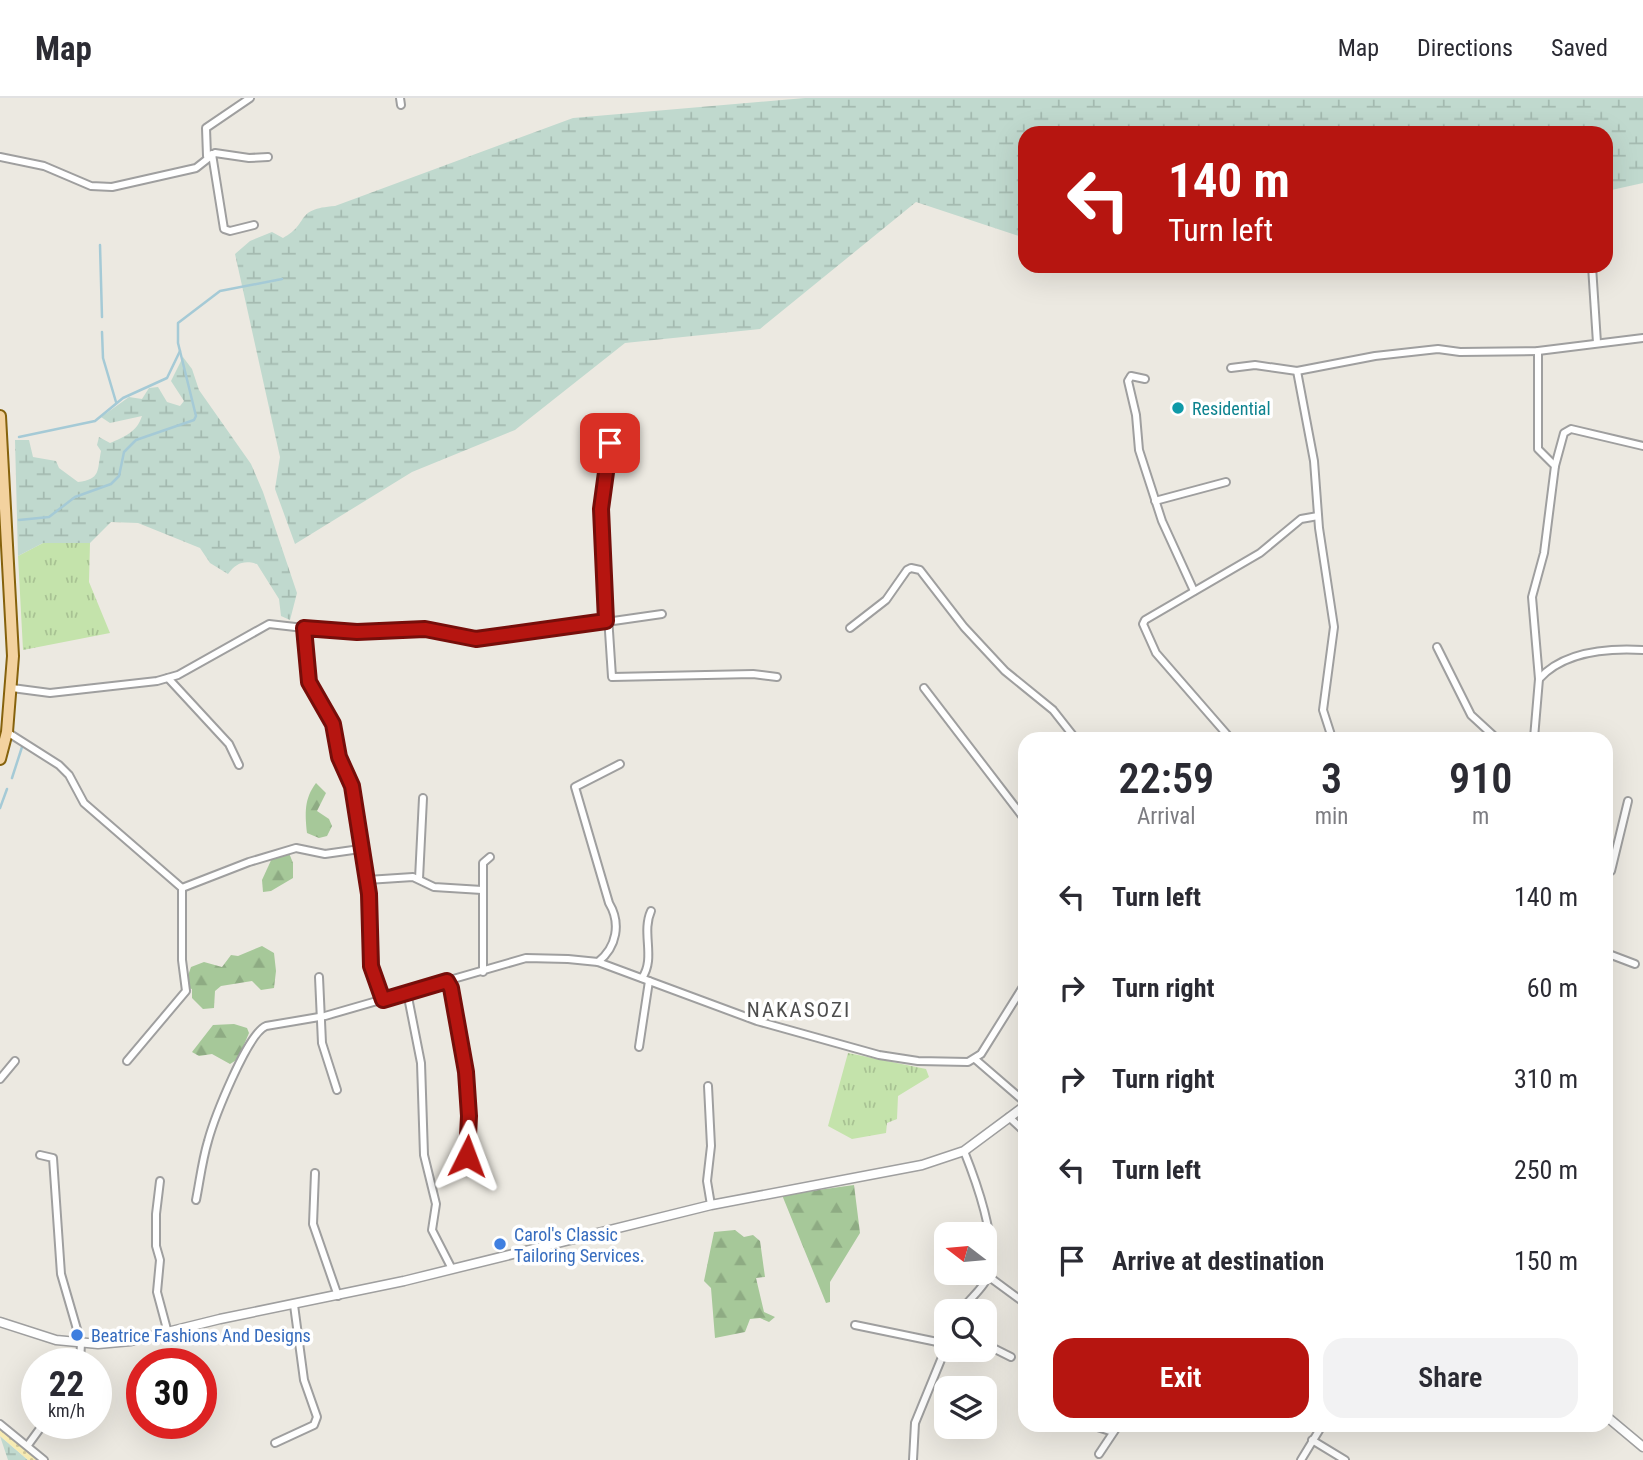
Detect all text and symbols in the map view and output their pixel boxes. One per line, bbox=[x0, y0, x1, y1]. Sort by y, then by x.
text: Map bbox=[35, 29, 92, 68]
text: Map bbox=[1338, 34, 1379, 62]
text: Directions bbox=[1417, 34, 1513, 62]
text: Saved bbox=[1551, 34, 1608, 62]
text: 140 m bbox=[1168, 152, 1290, 209]
icon: left bbox=[1053, 154, 1144, 245]
text: Turn left bbox=[1168, 211, 1273, 249]
place label: Residential bbox=[1192, 398, 1271, 419]
marker: Residential bbox=[1170, 400, 1186, 416]
pin bbox=[580, 413, 640, 473]
icon: arrive bbox=[591, 424, 629, 462]
text: 22:59 bbox=[1119, 754, 1214, 803]
text: 3 bbox=[1321, 754, 1342, 803]
text: 910 bbox=[1449, 754, 1512, 803]
text: Arrival bbox=[1137, 803, 1196, 830]
text: min bbox=[1315, 803, 1348, 830]
text: m bbox=[1472, 803, 1489, 830]
icon: left bbox=[1053, 878, 1091, 916]
text: Turn left bbox=[1112, 882, 1201, 912]
text: 140 m bbox=[1514, 882, 1578, 912]
icon: right bbox=[1053, 969, 1091, 1007]
text: Turn right bbox=[1112, 973, 1214, 1003]
text: 60 m bbox=[1527, 973, 1578, 1003]
district label: NAKASOZI bbox=[747, 998, 851, 1022]
icon: right bbox=[1053, 1060, 1091, 1098]
text: Turn right bbox=[1112, 1064, 1214, 1094]
text: 310 m bbox=[1514, 1064, 1578, 1094]
position arrow bbox=[430, 1119, 504, 1193]
icon: left bbox=[1053, 1151, 1091, 1189]
text: Turn left bbox=[1112, 1155, 1201, 1185]
text: 250 m bbox=[1514, 1155, 1578, 1185]
north arrow bbox=[934, 1222, 998, 1284]
map controls bbox=[934, 1222, 997, 1439]
place label: Carol's Classic Tailoring Services. bbox=[514, 1224, 645, 1266]
marker: Carol's Classic Tailoring Services. bbox=[492, 1236, 508, 1252]
icon: arrive bbox=[1053, 1242, 1091, 1280]
text: Arrive at destination bbox=[1112, 1246, 1324, 1276]
text: 150 m bbox=[1514, 1246, 1578, 1276]
button: search bbox=[934, 1299, 997, 1362]
place label: Beatrice Fashions And Designs bbox=[91, 1325, 311, 1346]
marker: Beatrice Fashions And Designs bbox=[69, 1327, 85, 1343]
button: Exit bbox=[1053, 1338, 1309, 1418]
button: Share bbox=[1323, 1338, 1578, 1418]
speed limit sign: 30 bbox=[126, 1348, 217, 1439]
text: 22 bbox=[49, 1364, 84, 1405]
button: layers bbox=[934, 1376, 997, 1439]
text: km/h bbox=[48, 1400, 85, 1421]

